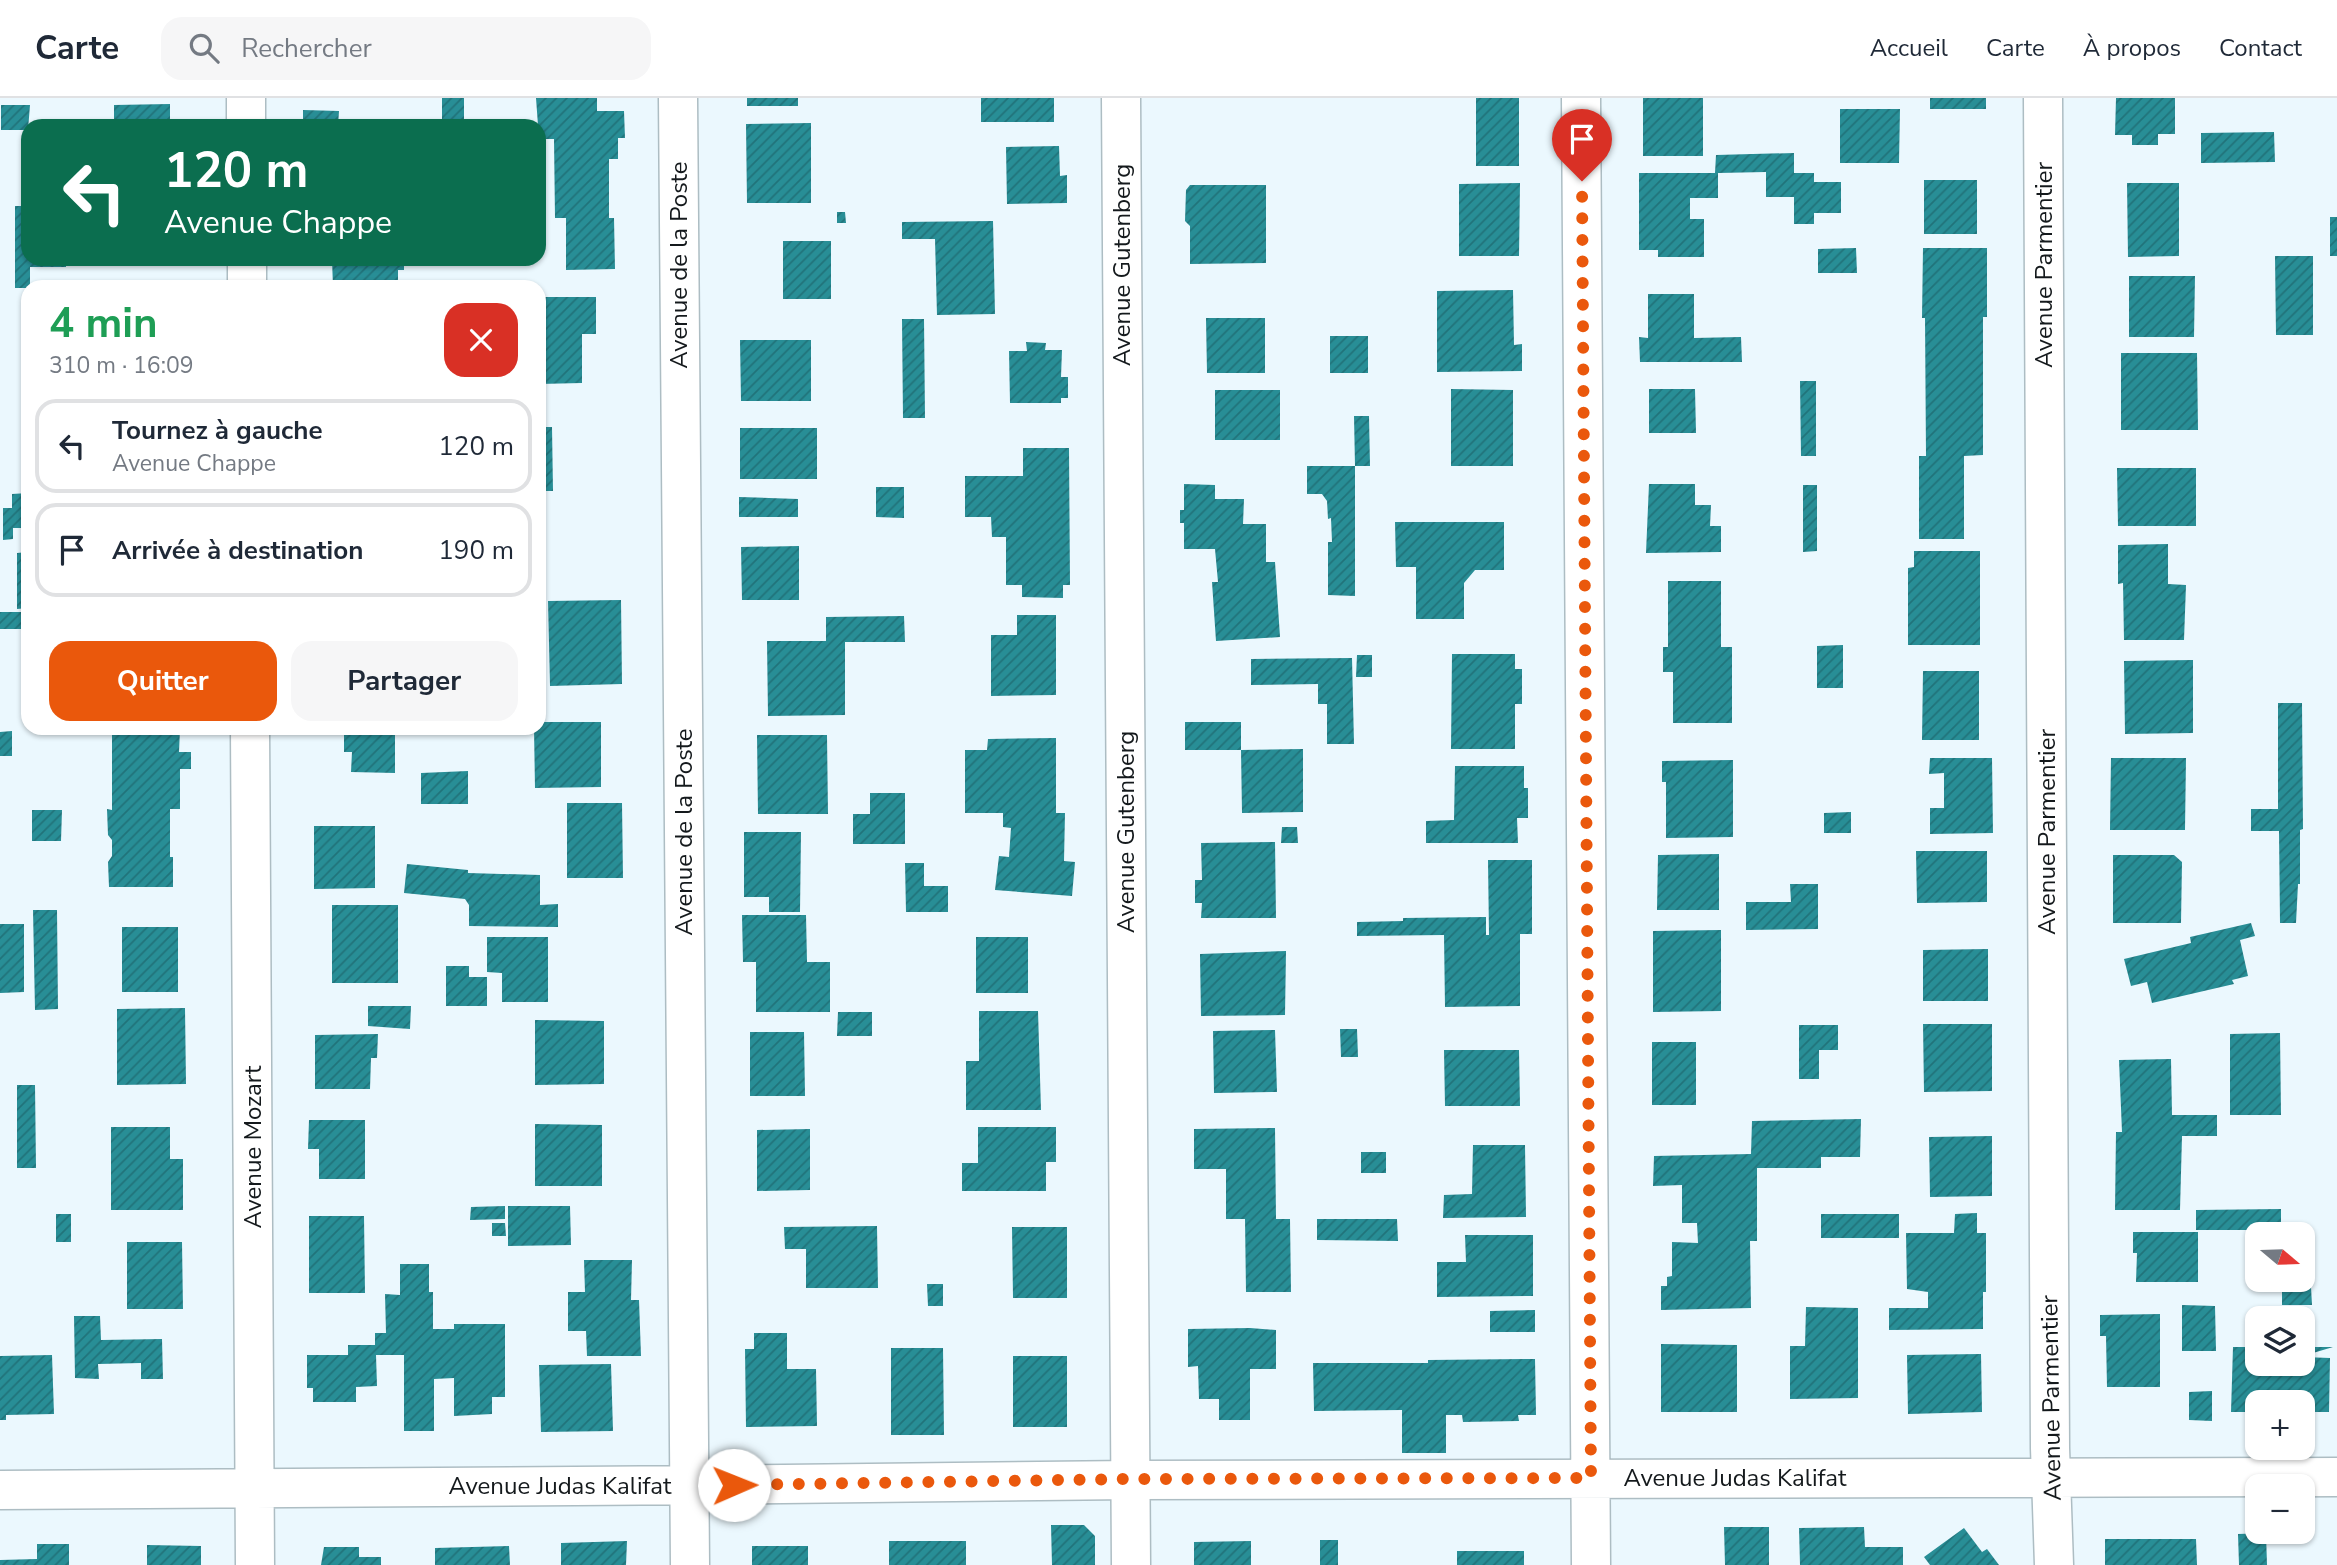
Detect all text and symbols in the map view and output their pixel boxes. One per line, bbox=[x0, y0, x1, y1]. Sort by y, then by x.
search box bbox=[161, 17, 651, 80]
text: Carte bbox=[35, 26, 119, 71]
icon: search bbox=[185, 29, 223, 67]
text: Rechercher bbox=[241, 31, 372, 66]
text: Accueil bbox=[1870, 32, 1948, 64]
text: Carte bbox=[1986, 32, 2045, 64]
text: À propos bbox=[2083, 32, 2181, 64]
text: Contact bbox=[2219, 32, 2302, 64]
pin bbox=[1552, 109, 1612, 181]
icon: arrive bbox=[1563, 120, 1601, 158]
text: 120 m bbox=[164, 137, 308, 204]
icon: left bbox=[49, 147, 140, 238]
street label: Avenue de la Poste bbox=[663, 161, 695, 369]
street label: Avenue Parmentier bbox=[2028, 162, 2060, 368]
street label: Avenue Gutenberg bbox=[1106, 164, 1138, 366]
text: Avenue Chappe bbox=[164, 201, 392, 244]
text: 4 min bbox=[49, 295, 158, 352]
button: close bbox=[444, 303, 518, 377]
text: 310 m · 16:09 bbox=[49, 350, 194, 381]
text: Tournez à gauche bbox=[112, 413, 323, 448]
icon: left bbox=[53, 427, 91, 465]
text: 120 m bbox=[438, 429, 514, 464]
text: Avenue Chappe bbox=[112, 448, 276, 479]
icon: arrive bbox=[53, 531, 91, 569]
text: Arrivée à destination bbox=[112, 533, 363, 568]
text: 190 m bbox=[438, 533, 514, 568]
button: Quitter bbox=[49, 641, 277, 721]
button: Partager bbox=[291, 641, 518, 721]
street label: Avenue de la Poste bbox=[668, 728, 700, 936]
street label: Avenue Parmentier bbox=[2031, 729, 2063, 935]
street label: Avenue Gutenberg bbox=[1110, 731, 1142, 933]
street label: Avenue Mozart bbox=[237, 1065, 269, 1228]
north arrow bbox=[2245, 1222, 2315, 1292]
map controls bbox=[2245, 1222, 2315, 1544]
street label: Avenue Parmentier bbox=[2033, 1294, 2069, 1501]
button: layers bbox=[2245, 1306, 2315, 1376]
button: + bbox=[2245, 1390, 2315, 1460]
position arrow bbox=[697, 1448, 771, 1522]
street label: Avenue Judas Kalifat bbox=[1624, 1462, 1847, 1494]
street label: Avenue Judas Kalifat bbox=[449, 1470, 672, 1502]
button: − bbox=[2245, 1474, 2315, 1544]

